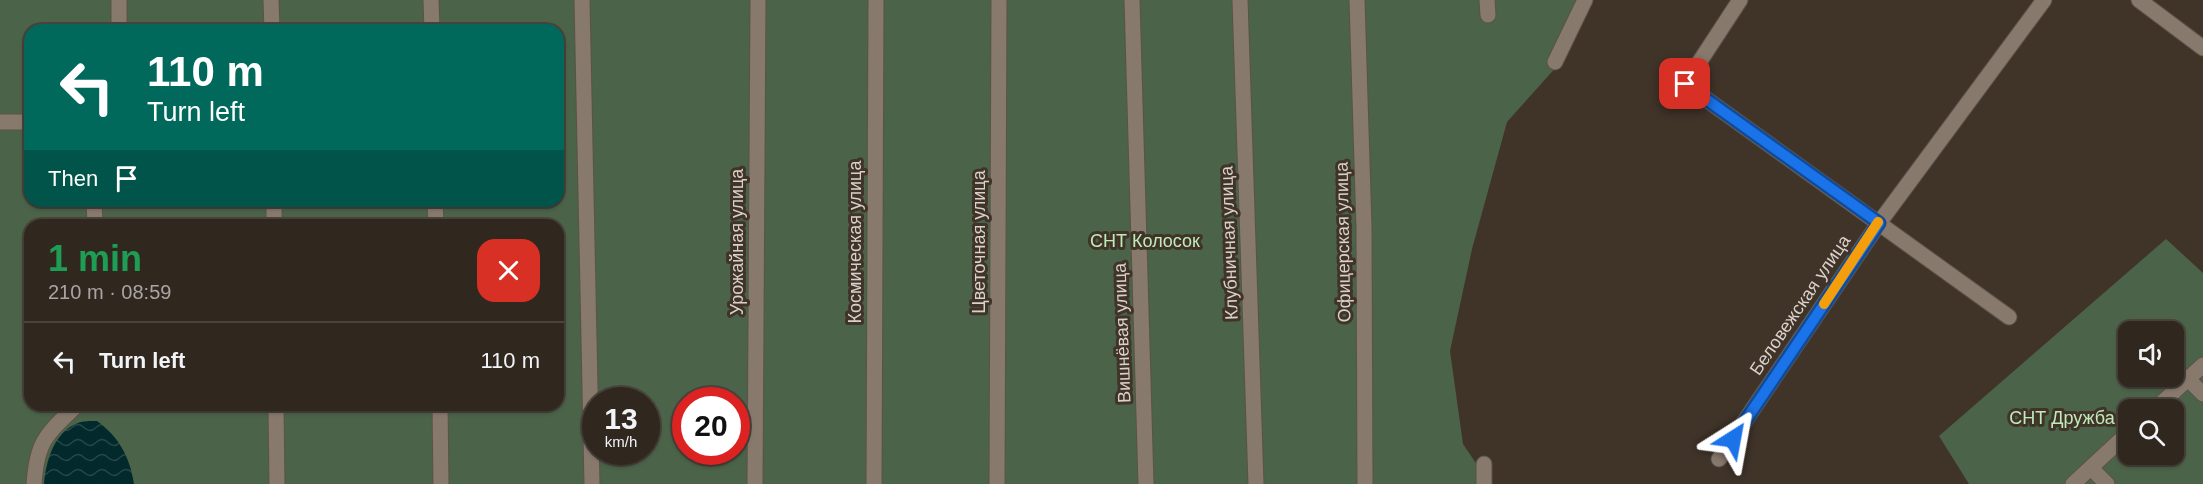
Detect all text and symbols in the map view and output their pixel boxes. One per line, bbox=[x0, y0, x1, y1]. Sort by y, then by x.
icon: left bbox=[48, 48, 126, 126]
text: 110 m bbox=[147, 48, 264, 95]
pin bbox=[1659, 58, 1710, 109]
icon: arrive bbox=[1668, 67, 1701, 100]
text: Turn left bbox=[147, 97, 245, 127]
street label: Космическая улица bbox=[845, 160, 865, 323]
street label: Офицерская улица bbox=[1332, 161, 1354, 322]
icon: arrive bbox=[110, 162, 143, 195]
street label: Клубничная улица bbox=[1216, 165, 1242, 320]
text: Then bbox=[48, 166, 98, 191]
street label: Урожайная улица bbox=[727, 168, 747, 315]
street label: Цветочная улица bbox=[969, 169, 989, 314]
street label: Беловежская улица bbox=[1746, 230, 1855, 379]
park label: СНТ Колосок bbox=[1090, 231, 1200, 251]
text: 1 min bbox=[48, 238, 142, 279]
button: close bbox=[477, 239, 540, 302]
street label: Вишнёвая улица bbox=[1110, 262, 1134, 403]
text: 210 m · 08:59 bbox=[48, 281, 171, 303]
map controls bbox=[2118, 321, 2184, 465]
button: sound bbox=[2118, 321, 2184, 387]
icon: left bbox=[48, 345, 81, 378]
text: Turn left bbox=[99, 348, 185, 373]
text: 110 m bbox=[480, 348, 540, 373]
speed limit sign: 20 bbox=[672, 387, 750, 465]
button: search bbox=[2118, 399, 2184, 465]
text: 13 bbox=[604, 402, 638, 435]
position arrow bbox=[1701, 407, 1765, 471]
park label: СНТ Дружба bbox=[2009, 408, 2116, 428]
text: km/h bbox=[605, 433, 637, 450]

